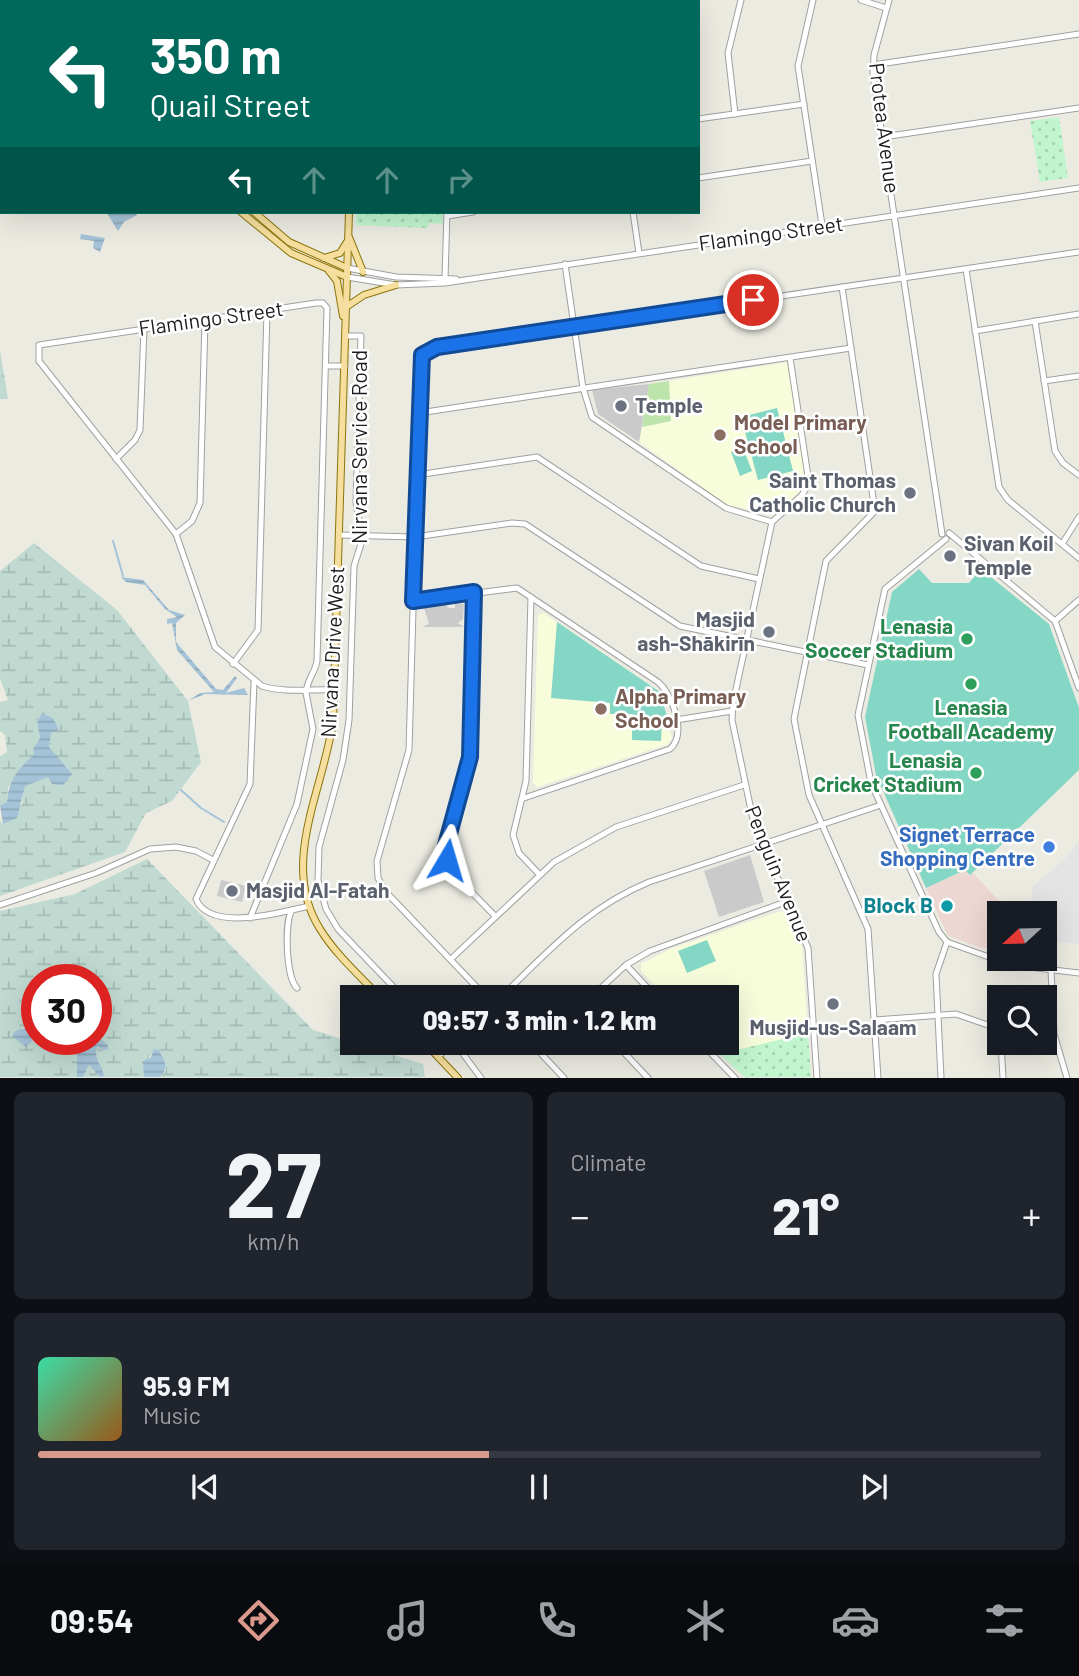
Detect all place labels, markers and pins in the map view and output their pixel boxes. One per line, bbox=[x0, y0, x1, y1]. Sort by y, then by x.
pin bbox=[723, 270, 783, 330]
place label: Temple bbox=[635, 392, 703, 417]
marker: Temple bbox=[613, 398, 629, 414]
place label: Model Primary School bbox=[734, 409, 867, 458]
marker: Model Primary School bbox=[712, 427, 728, 443]
place label: Saint Thomas Catholic Church bbox=[749, 467, 896, 516]
marker: Saint Thomas Catholic Church bbox=[902, 485, 918, 501]
place label: Sivan Koil Temple bbox=[964, 530, 1054, 579]
marker: Sivan Koil Temple bbox=[942, 548, 958, 564]
place label: Masjid ash-Shākirīn bbox=[637, 606, 755, 655]
place label: Lenasia Soccer Stadium bbox=[805, 613, 953, 662]
marker: Masjid ash-Shākirīn bbox=[761, 624, 777, 640]
marker: Lenasia Soccer Stadium bbox=[959, 631, 975, 647]
marker: Lenasia Football Academy bbox=[963, 676, 979, 692]
place label: Alpha Primary School bbox=[615, 683, 747, 732]
place label: Lenasia Football Academy bbox=[888, 694, 1054, 743]
marker: Alpha Primary School bbox=[593, 701, 609, 717]
place label: Lenasia Cricket Stadium bbox=[813, 747, 962, 796]
marker: Lenasia Cricket Stadium bbox=[968, 765, 984, 781]
place label: Signet Terrace Shopping Centre bbox=[880, 821, 1035, 870]
marker: Signet Terrace Shopping Centre bbox=[1041, 839, 1057, 855]
place label: Masjid Al-Fatah bbox=[246, 877, 389, 902]
marker: Masjid Al-Fatah bbox=[224, 883, 240, 899]
place label: Block B bbox=[863, 892, 933, 917]
marker: Block B bbox=[939, 898, 955, 914]
marker: Musjid-us-Salaam bbox=[825, 996, 841, 1012]
place label: Musjid-us-Salaam bbox=[749, 1014, 917, 1039]

